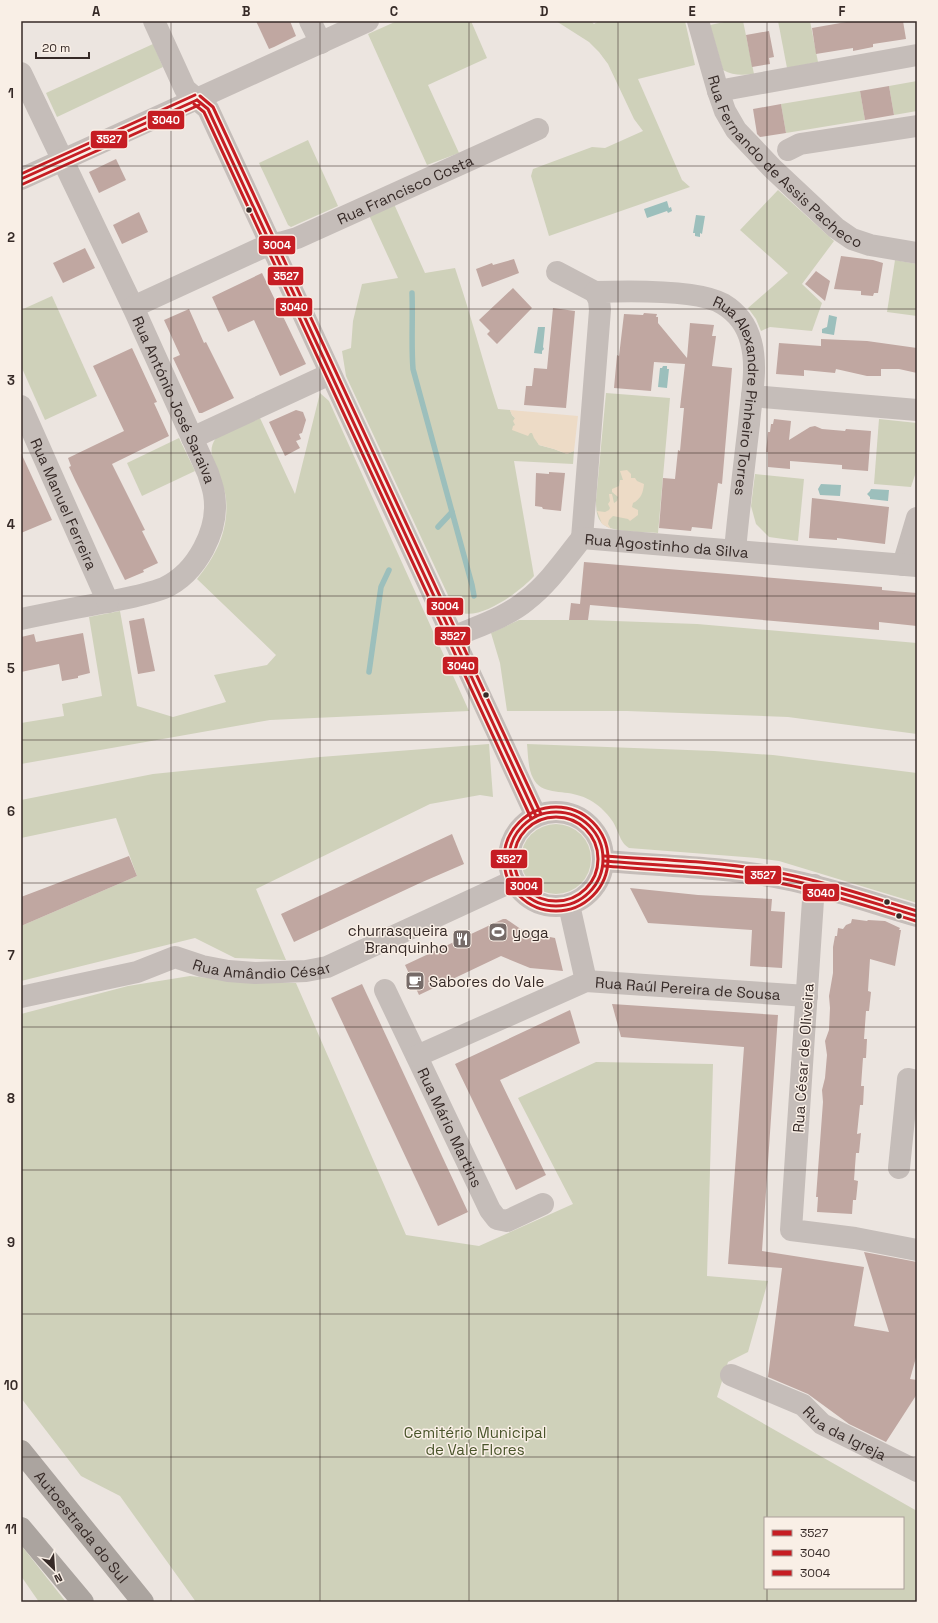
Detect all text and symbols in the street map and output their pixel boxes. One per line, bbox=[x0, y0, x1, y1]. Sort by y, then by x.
text: A bbox=[92, 3, 101, 20]
text: B bbox=[242, 3, 251, 20]
text: C bbox=[390, 3, 398, 20]
text: D bbox=[540, 3, 549, 20]
text: E bbox=[688, 3, 696, 20]
text: F bbox=[839, 3, 846, 20]
scale bar bbox=[36, 34, 89, 60]
text: 20 m bbox=[42, 40, 70, 56]
street label: Rua Fernando de Assis Pacheco bbox=[704, 73, 865, 251]
text: 1 bbox=[8, 85, 14, 102]
line badge: 3040 bbox=[147, 110, 185, 130]
text: 3040 bbox=[152, 113, 180, 127]
line badge: 3527 bbox=[90, 130, 128, 149]
text: 3527 bbox=[96, 132, 122, 146]
street label: Rua Francisco Costa bbox=[334, 150, 476, 228]
unlabelled marker bbox=[244, 205, 254, 215]
text: 2 bbox=[7, 229, 15, 246]
line badge: 3004 bbox=[258, 235, 296, 255]
text: 3004 bbox=[263, 238, 291, 252]
line badge: 3527 bbox=[267, 266, 304, 286]
text: 3527 bbox=[273, 269, 299, 283]
street label: Rua Alexandre Pinheiro Torres bbox=[710, 291, 764, 497]
line badge: 3040 bbox=[275, 297, 313, 317]
text: 3040 bbox=[280, 300, 308, 314]
street label: Rua António José Saraiva bbox=[129, 313, 220, 486]
text: 3 bbox=[7, 372, 15, 389]
street label: Rua Manuel Ferreira bbox=[27, 435, 102, 573]
text: 4 bbox=[7, 516, 15, 533]
street label: Rua Agostinho da Silva bbox=[584, 529, 750, 561]
line badge: 3004 bbox=[426, 597, 464, 616]
text: 3004 bbox=[431, 599, 459, 613]
line badge: 3527 bbox=[434, 626, 471, 646]
text: 3527 bbox=[440, 629, 466, 643]
line badge: 3040 bbox=[442, 656, 479, 675]
text: 3040 bbox=[447, 659, 475, 673]
text: 5 bbox=[7, 660, 15, 677]
unlabelled marker bbox=[481, 690, 491, 700]
text: 6 bbox=[7, 803, 15, 820]
line badge: 3527 bbox=[490, 849, 528, 869]
text: 3527 bbox=[496, 852, 522, 866]
line badge: 3527 bbox=[744, 865, 782, 885]
text: 3527 bbox=[750, 868, 776, 882]
line badge: 3004 bbox=[505, 877, 543, 896]
text: 3004 bbox=[510, 879, 538, 893]
line badge: 3040 bbox=[802, 883, 840, 902]
text: 3040 bbox=[807, 886, 835, 900]
unlabelled marker bbox=[882, 897, 892, 907]
unlabelled marker bbox=[894, 911, 904, 921]
place label: churrasqueira Branquinho bbox=[348, 921, 448, 957]
sports icon: yoga bbox=[487, 921, 509, 943]
place label: yoga bbox=[512, 923, 549, 942]
restaurant icon: churrasqueira Branquinho bbox=[451, 928, 473, 950]
text: 7 bbox=[7, 947, 15, 964]
street label: Rua Amândio César bbox=[190, 954, 334, 983]
cafe icon: Sabores do Vale bbox=[404, 970, 426, 992]
place label: Sabores do Vale bbox=[429, 972, 544, 991]
street label: Rua Raúl Pereira de Sousa bbox=[594, 972, 782, 1004]
street label: Rua César de Oliveira bbox=[788, 982, 818, 1133]
street label: Rua Mário Martins bbox=[414, 1064, 487, 1190]
text: 8 bbox=[7, 1090, 15, 1107]
text: 9 bbox=[7, 1234, 15, 1251]
text: 10 bbox=[4, 1377, 18, 1394]
street label: Rua da Igreja bbox=[799, 1401, 890, 1464]
park label: Cemitério Municipal de Vale Flores bbox=[404, 1423, 546, 1459]
street label: Autoestrada do Sul bbox=[31, 1466, 133, 1586]
legend bbox=[764, 1517, 904, 1589]
text: 11 bbox=[5, 1521, 17, 1538]
text: 3527 bbox=[800, 1525, 828, 1541]
text: 3040 bbox=[800, 1545, 830, 1561]
north arrow bbox=[34, 1549, 74, 1589]
text: 3004 bbox=[800, 1565, 831, 1581]
text: N bbox=[52, 1570, 65, 1586]

